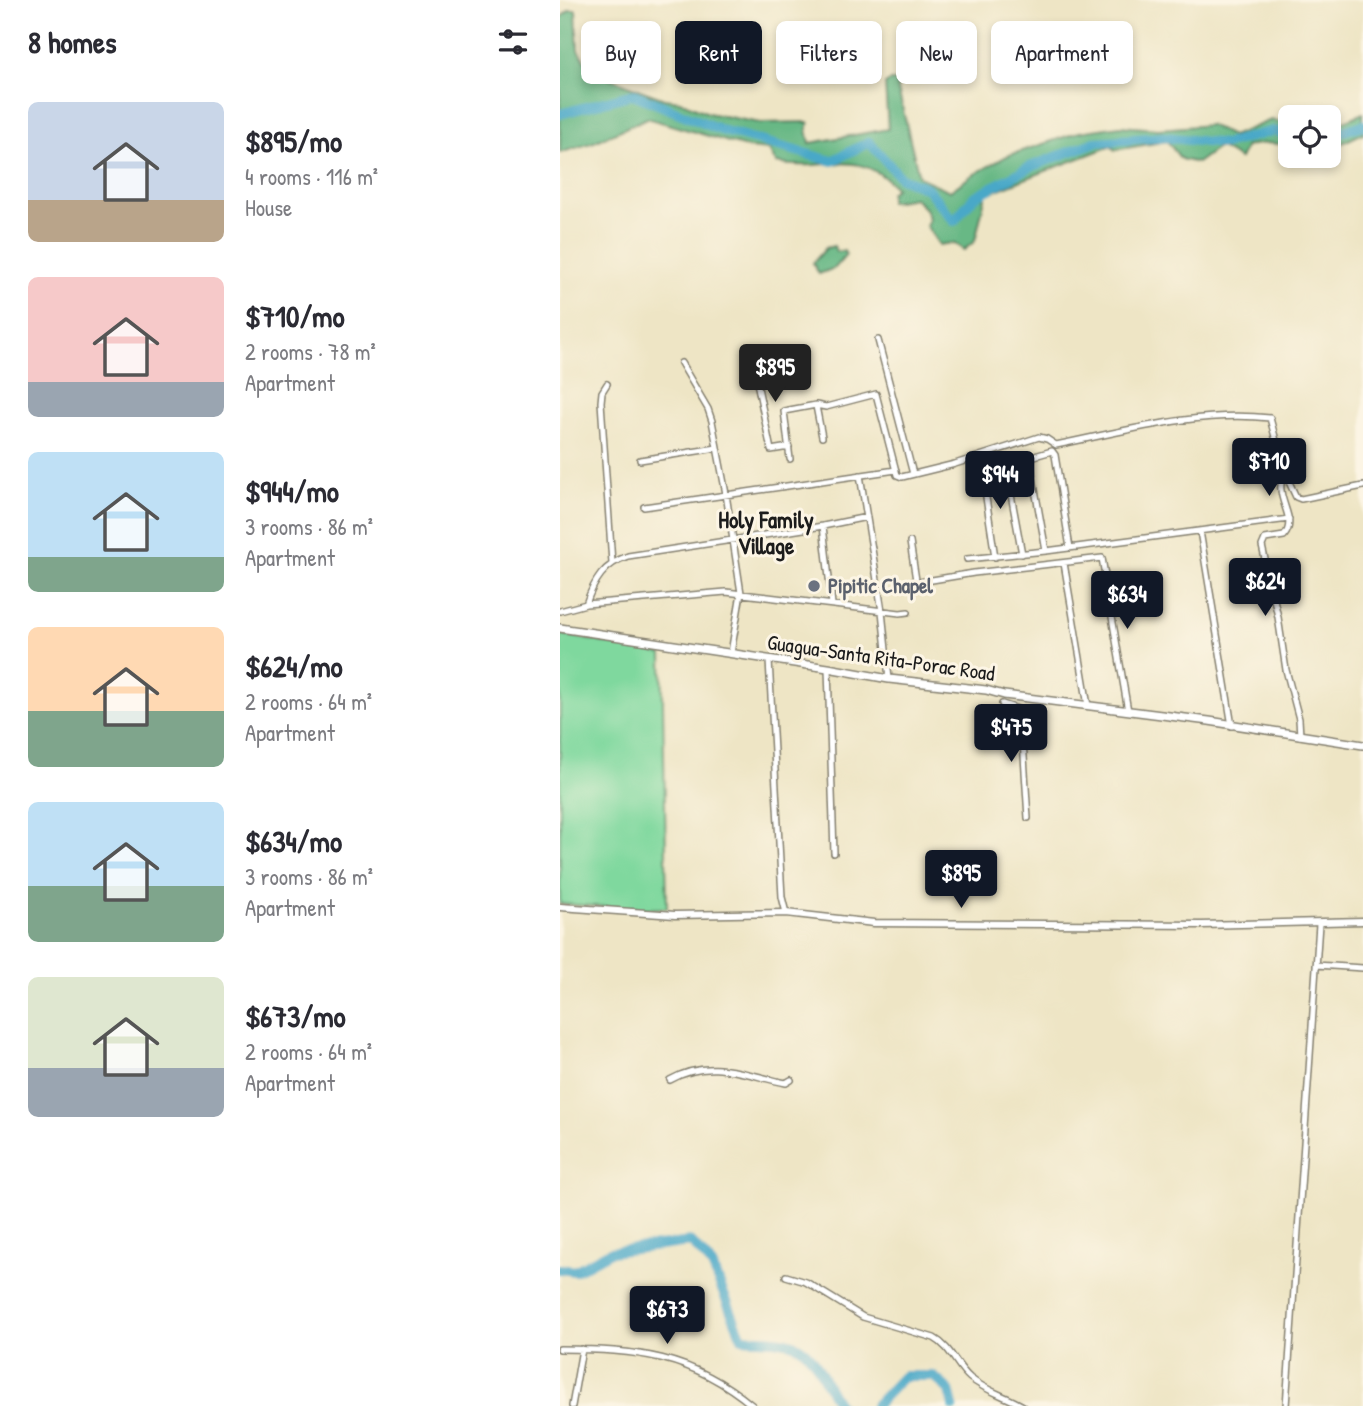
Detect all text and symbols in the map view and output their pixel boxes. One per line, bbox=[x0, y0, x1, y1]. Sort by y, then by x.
chip: Buy bbox=[581, 21, 661, 84]
chip: Rent bbox=[675, 21, 762, 84]
chip: Filters bbox=[776, 21, 882, 84]
chip: New bbox=[896, 21, 977, 84]
chip: Apartment bbox=[991, 21, 1133, 84]
text: 8 homes bbox=[28, 22, 116, 62]
icon: filters bbox=[494, 23, 532, 61]
map controls bbox=[1278, 105, 1341, 168]
button: locate bbox=[1278, 105, 1341, 168]
text: $895/mo bbox=[245, 121, 342, 161]
icon: home bbox=[84, 130, 168, 214]
text: 4 rooms · 116 m² bbox=[245, 161, 378, 192]
text: House bbox=[245, 192, 292, 223]
text: $710/mo bbox=[245, 296, 345, 336]
icon: home bbox=[84, 305, 168, 389]
text: 2 rooms · 78 m² bbox=[245, 336, 376, 367]
pin: $895 bbox=[734, 344, 816, 404]
text: $895 bbox=[755, 351, 795, 382]
text: Apartment bbox=[245, 367, 335, 398]
pin: $710 bbox=[1228, 438, 1310, 498]
text: $710 bbox=[1248, 445, 1290, 476]
pin: $944 bbox=[959, 452, 1041, 511]
text: $944 bbox=[981, 458, 1019, 489]
text: $944/mo bbox=[245, 471, 339, 511]
icon: home bbox=[84, 480, 168, 564]
district label: Holy Family Village bbox=[718, 504, 814, 562]
text: 3 rooms · 86 m² bbox=[245, 511, 373, 542]
text: Apartment bbox=[245, 542, 335, 573]
pin: $624 bbox=[1224, 558, 1306, 618]
text: $624 bbox=[1245, 565, 1285, 596]
place label: Pipitic Chapel bbox=[828, 571, 933, 601]
pin: $634 bbox=[1086, 572, 1168, 631]
marker: Pipitic Chapel bbox=[806, 578, 822, 594]
text: $634 bbox=[1107, 578, 1147, 609]
street label: Guagua-Santa Rita-Porac Road bbox=[766, 627, 997, 688]
text: $624/mo bbox=[245, 646, 343, 686]
icon: home bbox=[84, 655, 168, 739]
text: 2 rooms · 64 m² bbox=[245, 686, 372, 717]
pin: $475 bbox=[970, 704, 1052, 764]
text: $475 bbox=[990, 711, 1032, 742]
text: Apartment bbox=[245, 717, 335, 748]
text: $634/mo bbox=[245, 821, 342, 861]
icon: home bbox=[84, 830, 168, 914]
pin: $895 bbox=[920, 850, 1002, 910]
text: $895 bbox=[941, 857, 981, 888]
text: 3 rooms · 86 m² bbox=[245, 861, 373, 892]
text: Apartment bbox=[245, 892, 335, 923]
text: $673/mo bbox=[245, 996, 346, 1036]
icon: home bbox=[84, 1005, 168, 1089]
text: 2 rooms · 64 m² bbox=[245, 1036, 372, 1067]
text: Apartment bbox=[245, 1067, 335, 1098]
pin: $673 bbox=[626, 1286, 708, 1346]
text: $673 bbox=[646, 1293, 688, 1324]

